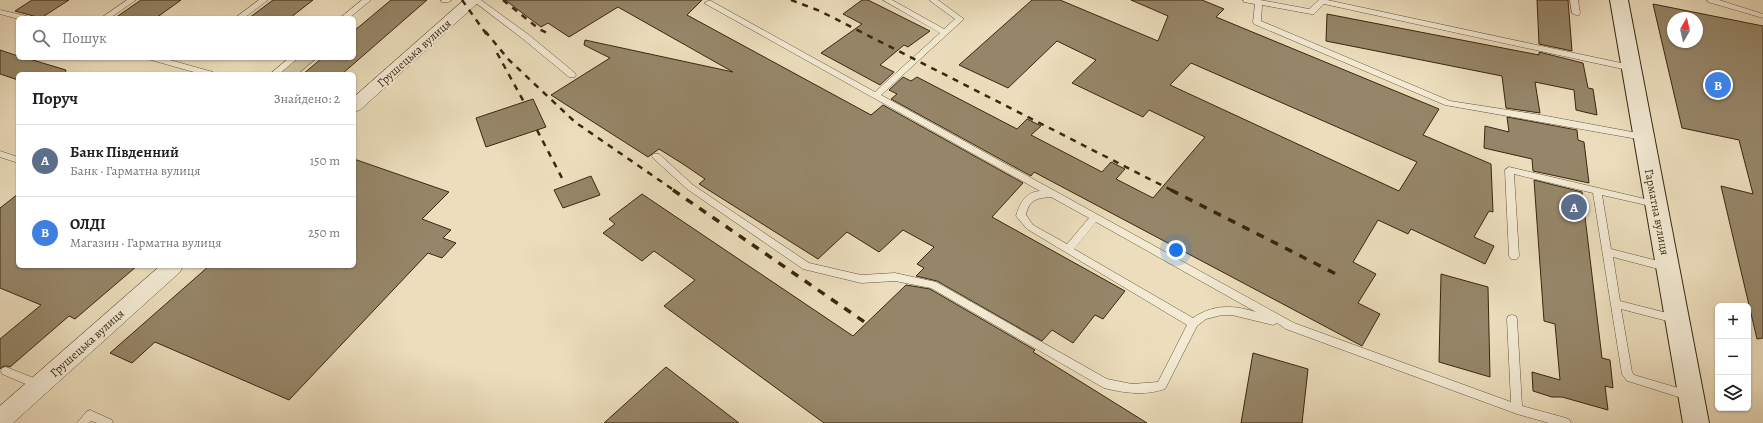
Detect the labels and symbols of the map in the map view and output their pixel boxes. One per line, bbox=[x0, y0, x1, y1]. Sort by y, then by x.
north arrow bbox=[1667, 12, 1703, 48]
street label: Грушецька вулиця bbox=[373, 15, 455, 91]
pin: B bbox=[1705, 70, 1731, 100]
street label: Гарматна вулиця bbox=[1641, 168, 1673, 257]
pin: A bbox=[1561, 192, 1587, 222]
your location bbox=[1166, 240, 1186, 260]
street label: Грушецька вулиця bbox=[46, 305, 128, 381]

